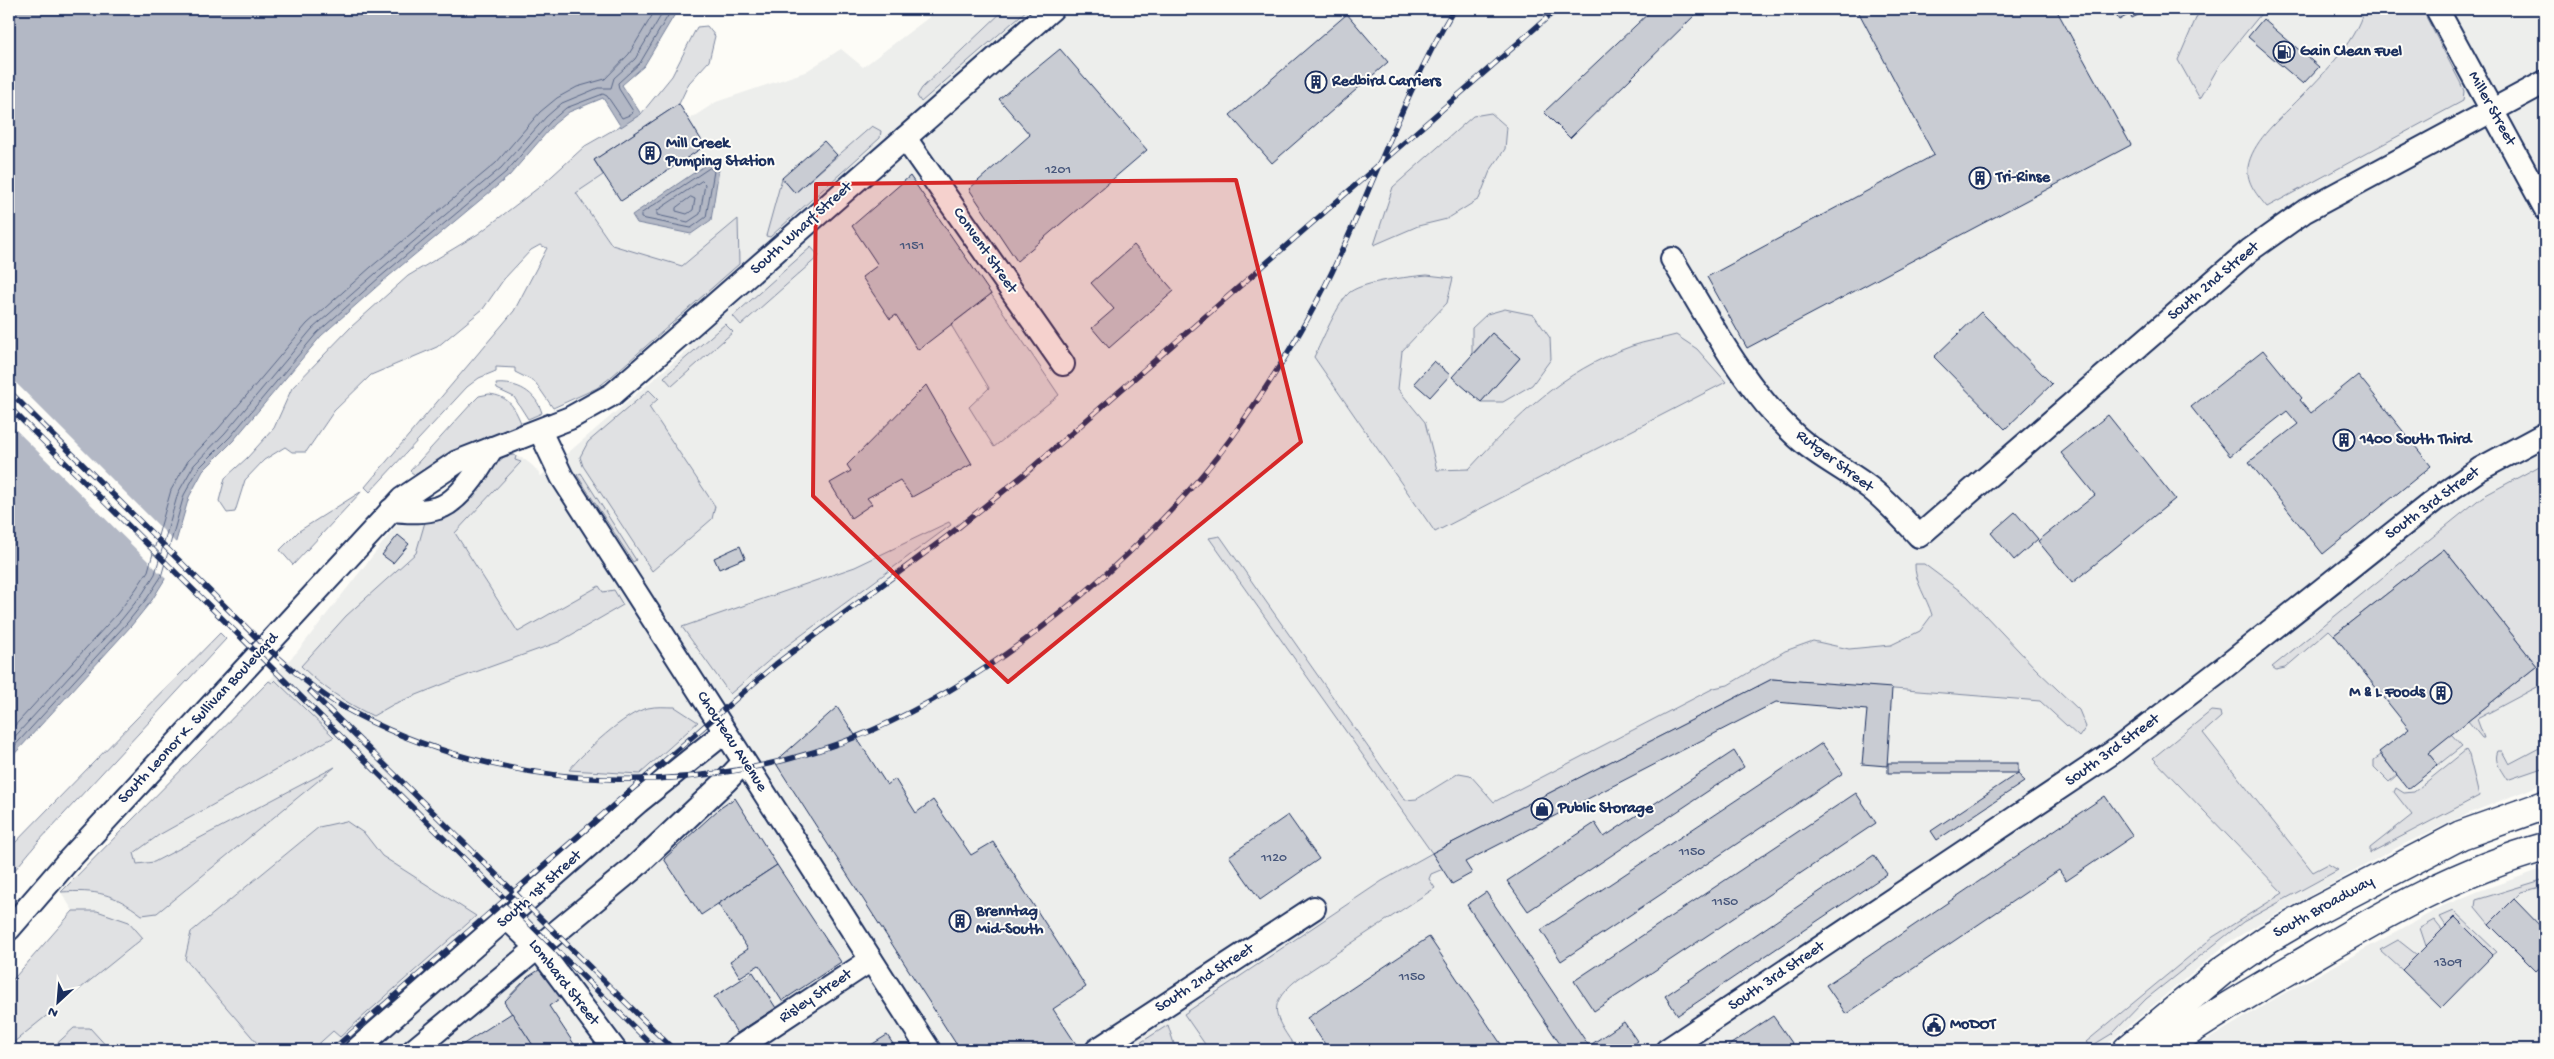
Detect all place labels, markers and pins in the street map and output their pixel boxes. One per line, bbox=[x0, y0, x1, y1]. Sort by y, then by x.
fuel station icon: Gain Clean Fuel bbox=[2272, 40, 2296, 64]
place label: Gain Clean Fuel bbox=[2300, 43, 2403, 62]
building icon: Redbird Carriers bbox=[1304, 70, 1328, 94]
place label: Redbird Carriers bbox=[1331, 73, 1442, 92]
place label: Mill Creek Pumping Station bbox=[665, 135, 775, 172]
building icon: Mill Creek Pumping Station bbox=[638, 141, 662, 165]
building icon: Tri-Rinse bbox=[1968, 166, 1992, 190]
place label: Tri-Rinse bbox=[1994, 169, 2051, 188]
building icon: 1400 South Third bbox=[2332, 428, 2356, 452]
place label: 1400 South Third bbox=[2359, 431, 2473, 450]
building icon: M & L Foods bbox=[2429, 681, 2453, 705]
place label: M & L Foods bbox=[2349, 684, 2426, 703]
shop icon: Public Storage bbox=[1530, 797, 1554, 821]
place label: Public Storage bbox=[1557, 800, 1654, 819]
place label: Brenntag Mid-South bbox=[975, 903, 1044, 940]
building icon: Brenntag Mid-South bbox=[948, 909, 972, 933]
public building icon: MoDOT bbox=[1922, 1013, 1946, 1037]
place label: MoDOT bbox=[1950, 1016, 1997, 1035]

